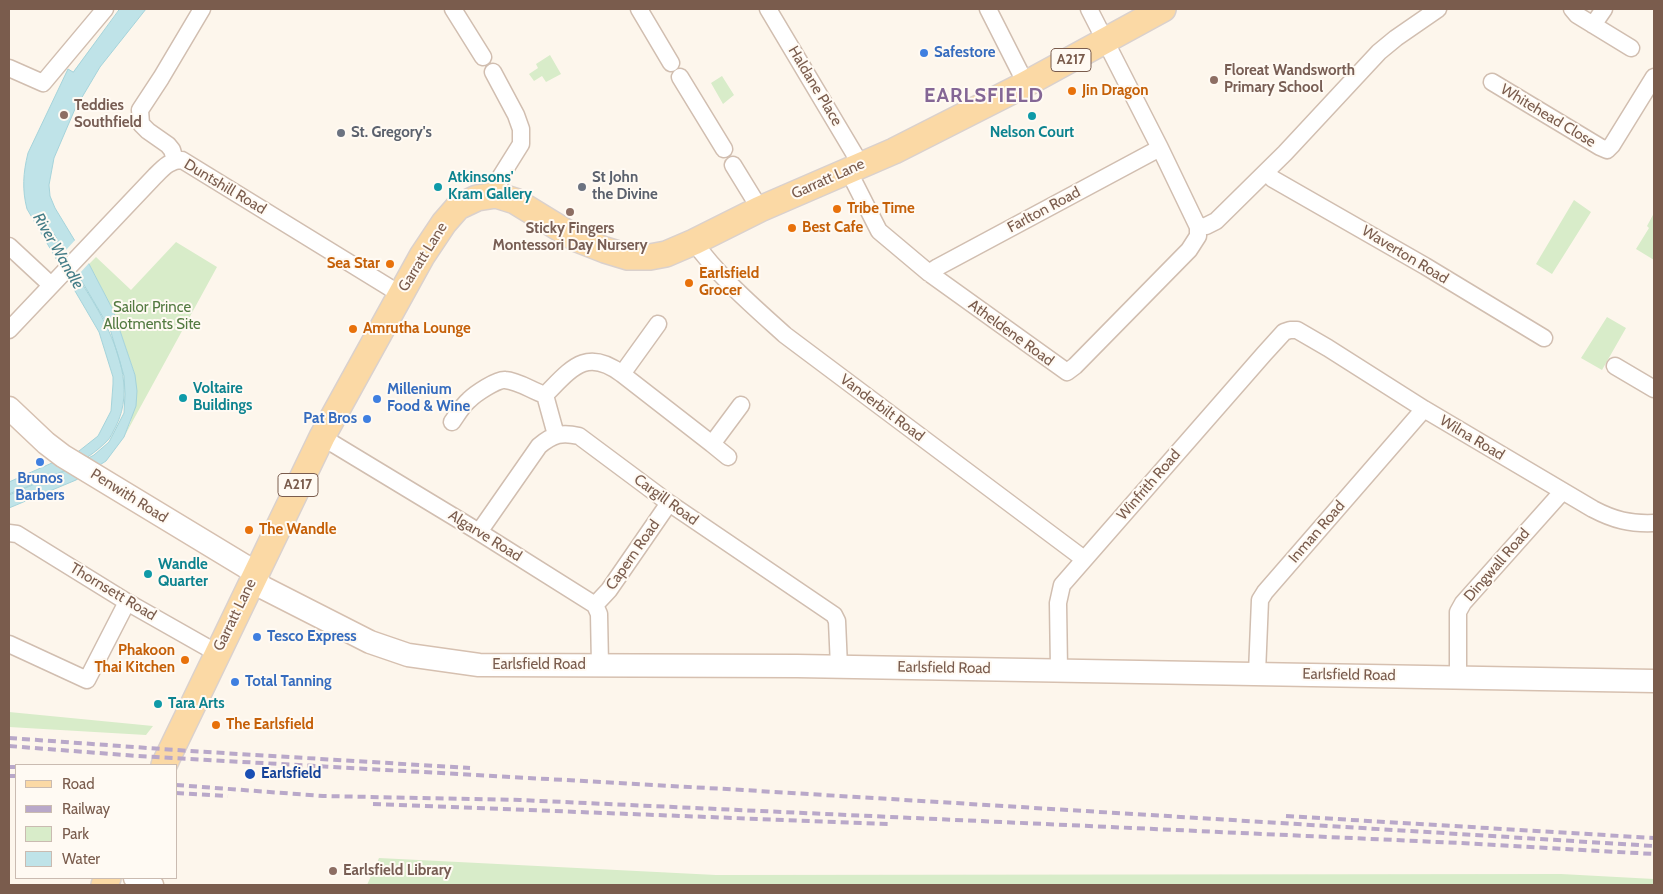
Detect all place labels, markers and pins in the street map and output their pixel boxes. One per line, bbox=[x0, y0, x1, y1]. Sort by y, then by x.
place label: Safestore bbox=[934, 44, 995, 62]
marker: Safestore bbox=[918, 47, 930, 59]
place label: Floreat Wandsworth Primary School bbox=[1224, 62, 1355, 97]
marker: Floreat Wandsworth Primary School bbox=[1208, 74, 1220, 86]
place label: Jin Dragon bbox=[1082, 82, 1149, 100]
marker: Jin Dragon bbox=[1066, 85, 1078, 97]
place label: Teddies Southfield bbox=[74, 97, 142, 132]
marker: Teddies Southfield bbox=[58, 109, 70, 121]
marker: Nelson Court bbox=[1026, 110, 1038, 122]
place label: St. Gregory's bbox=[351, 124, 432, 142]
place label: Nelson Court bbox=[990, 124, 1074, 142]
marker: St. Gregory's bbox=[335, 127, 347, 139]
place label: Atkinsons' Kram Gallery bbox=[448, 169, 532, 204]
place label: St John the Divine bbox=[592, 169, 658, 204]
marker: Atkinsons' Kram Gallery bbox=[432, 181, 444, 193]
marker: St John the Divine bbox=[576, 181, 588, 193]
place label: Tribe Time bbox=[847, 200, 915, 218]
marker: Tribe Time bbox=[831, 203, 843, 215]
marker: Sticky Fingers Montessori Day Nursery bbox=[564, 206, 576, 218]
place label: Best Cafe bbox=[802, 219, 863, 237]
place label: Sticky Fingers Montessori Day Nursery bbox=[492, 220, 648, 255]
marker: Best Cafe bbox=[786, 222, 798, 234]
place label: Sea Star bbox=[327, 255, 380, 273]
marker: Sea Star bbox=[384, 258, 396, 270]
place label: Earlsfield Grocer bbox=[699, 265, 759, 300]
marker: Earlsfield Grocer bbox=[683, 277, 695, 289]
place label: Amrutha Lounge bbox=[363, 320, 471, 338]
marker: Amrutha Lounge bbox=[347, 323, 359, 335]
place label: Voltaire Buildings bbox=[193, 380, 252, 415]
place label: Millenium Food & Wine bbox=[387, 381, 470, 416]
marker: Voltaire Buildings bbox=[177, 392, 189, 404]
marker: Millenium Food & Wine bbox=[371, 393, 383, 405]
place label: Pat Bros bbox=[303, 410, 357, 428]
marker: Pat Bros bbox=[361, 413, 373, 425]
marker: Brunos Barbers bbox=[34, 456, 46, 468]
place label: Brunos Barbers bbox=[15, 470, 65, 505]
place label: The Wandle bbox=[259, 521, 336, 539]
marker: The Wandle bbox=[243, 524, 255, 536]
place label: Wandle Quarter bbox=[158, 556, 208, 591]
marker: Wandle Quarter bbox=[142, 568, 154, 580]
place label: Tesco Express bbox=[267, 628, 357, 646]
marker: Tesco Express bbox=[251, 631, 263, 643]
place label: Phakoon Thai Kitchen bbox=[94, 642, 175, 677]
marker: Phakoon Thai Kitchen bbox=[179, 654, 191, 666]
place label: Total Tanning bbox=[245, 673, 332, 691]
marker: Total Tanning bbox=[229, 676, 241, 688]
place label: Tara Arts bbox=[168, 695, 225, 713]
marker: Tara Arts bbox=[152, 698, 164, 710]
place label: The Earlsfield bbox=[226, 716, 314, 734]
marker: The Earlsfield bbox=[210, 719, 222, 731]
place label: Earlsfield bbox=[261, 765, 321, 783]
marker: Earlsfield bbox=[243, 767, 257, 781]
place label: Earlsfield Library bbox=[343, 862, 452, 880]
marker: Earlsfield Library bbox=[327, 865, 339, 877]

